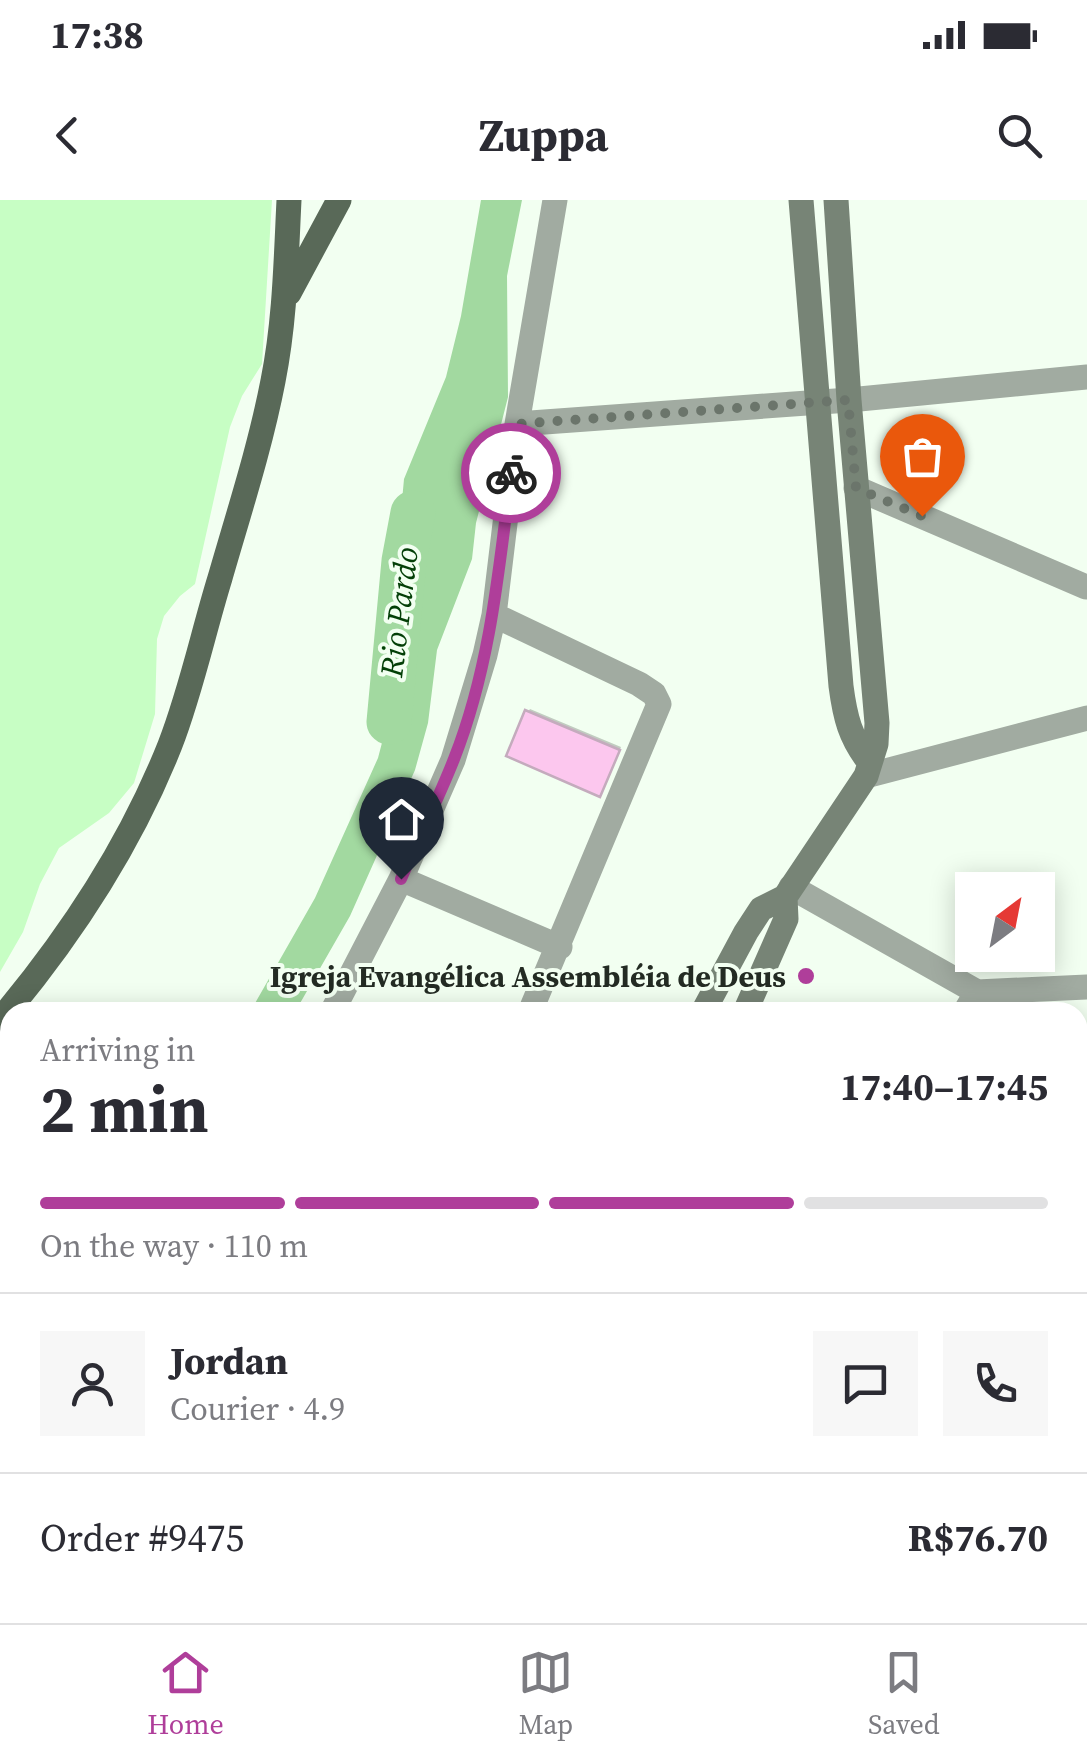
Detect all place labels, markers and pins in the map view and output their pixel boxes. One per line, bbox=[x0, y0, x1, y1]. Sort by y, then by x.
pin bbox=[880, 414, 965, 517]
pin bbox=[359, 777, 444, 880]
place label: Igreja Evangélica Assembléia de Deus bbox=[270, 956, 786, 997]
marker: Igreja Evangélica Assembléia de Deus bbox=[795, 965, 817, 987]

